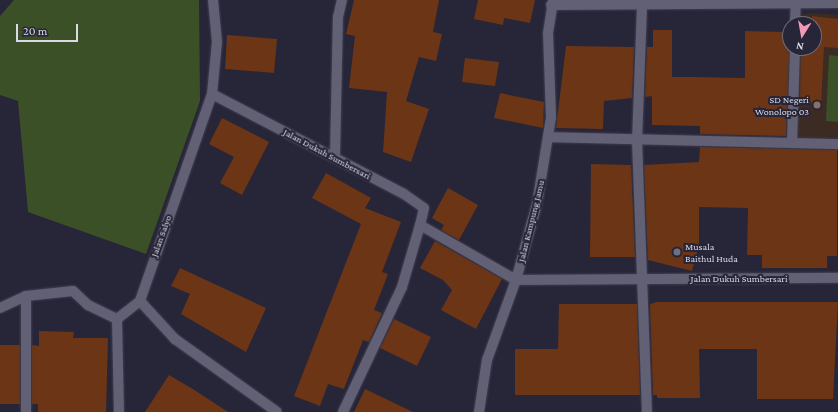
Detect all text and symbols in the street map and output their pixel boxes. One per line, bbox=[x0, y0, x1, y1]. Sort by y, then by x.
scale bar bbox=[18, 16, 80, 42]
north arrow bbox=[782, 16, 822, 56]
text: 20 m bbox=[23, 24, 47, 38]
text: N bbox=[795, 40, 805, 53]
place label: SD Negeri Wonolopo 03 bbox=[755, 93, 809, 116]
marker: SD Negeri Wonolopo 03 bbox=[812, 100, 822, 110]
street label: Jalan Dukuh Sumbersari bbox=[281, 126, 373, 182]
street label: Jalan Kampung Jamu bbox=[515, 179, 547, 263]
street label: Jalan Salyo bbox=[148, 214, 174, 258]
place label: Musala Baithul Huda bbox=[685, 240, 738, 264]
marker: Musala Baithul Huda bbox=[672, 247, 682, 257]
street label: Jalan Dukuh Sumbersari bbox=[690, 273, 788, 285]

